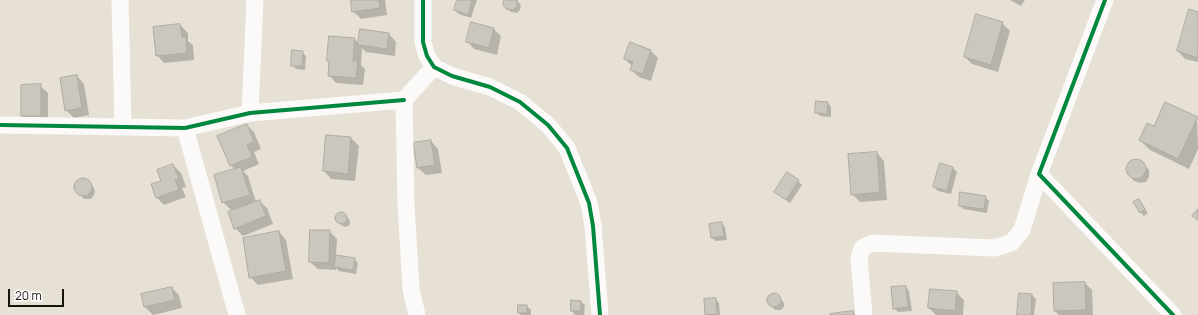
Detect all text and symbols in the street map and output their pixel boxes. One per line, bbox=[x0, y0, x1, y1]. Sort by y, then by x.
scale bar bbox=[10, 281, 66, 307]
text: 20 m bbox=[15, 287, 42, 304]

